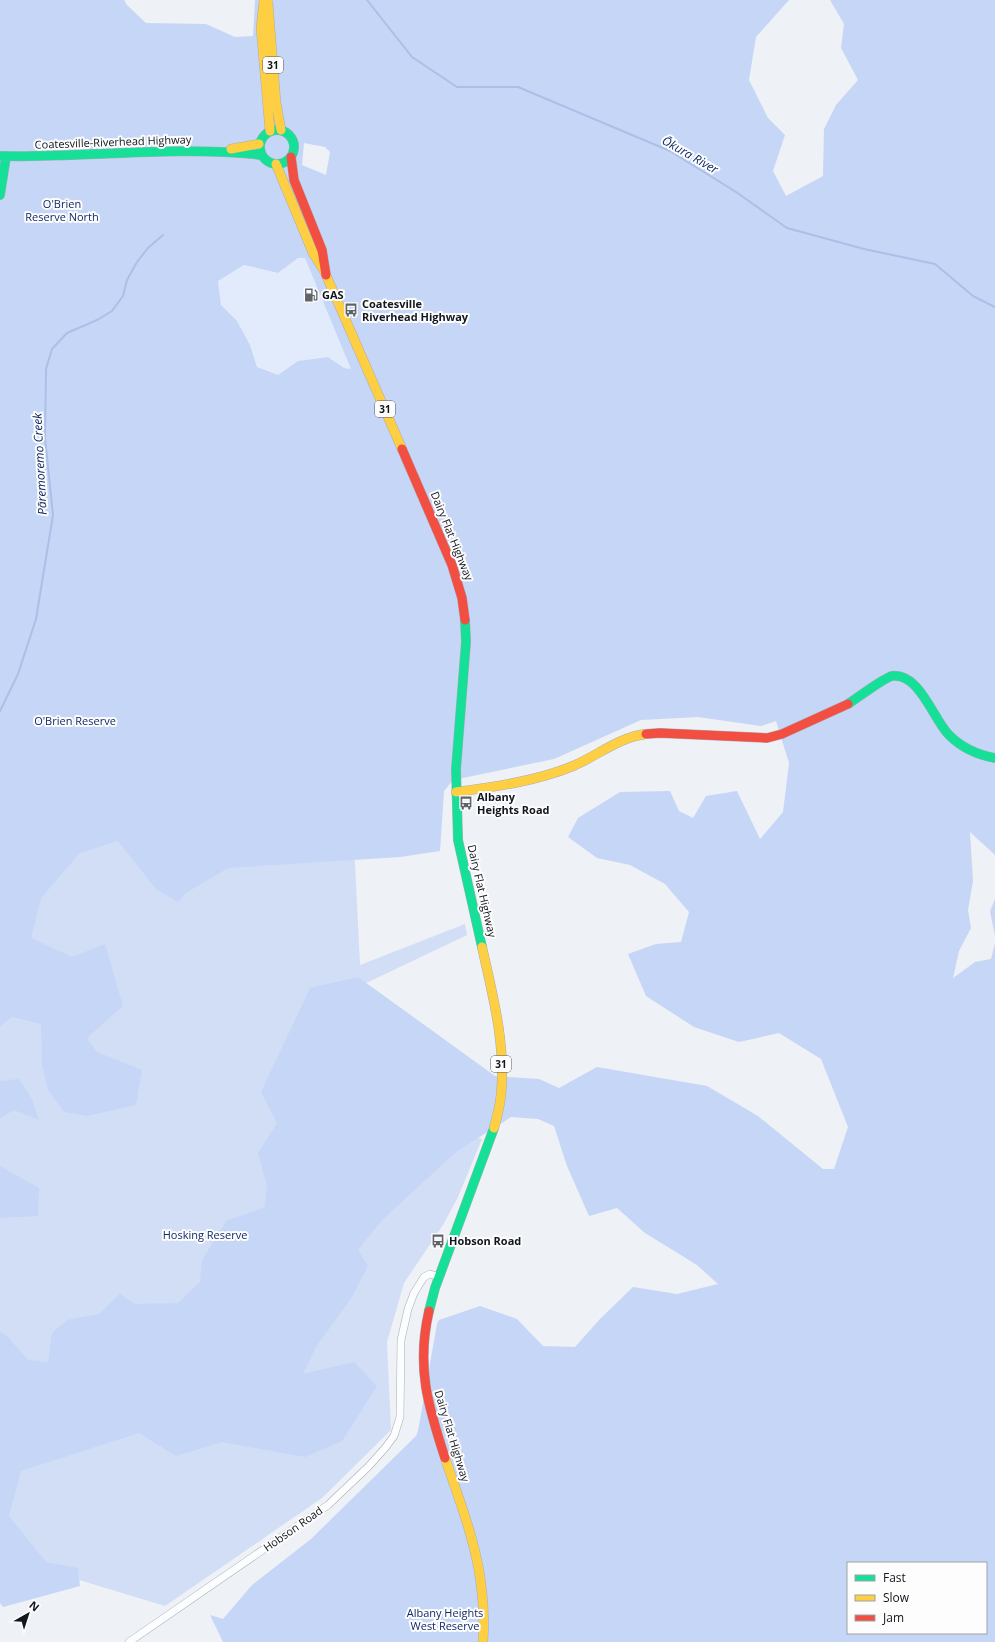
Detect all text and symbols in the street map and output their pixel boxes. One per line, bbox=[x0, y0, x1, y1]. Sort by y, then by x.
road number: 31 bbox=[263, 57, 283, 73]
street label: Coatesville-Riverhead Highway bbox=[34, 131, 192, 152]
water label: Ōkura River bbox=[659, 132, 723, 178]
park label: O'Brien Reserve North bbox=[25, 196, 99, 224]
fuel station icon: GAS bbox=[303, 287, 319, 303]
place label: GAS bbox=[322, 287, 344, 302]
place label: Coatesville Riverhead Highway bbox=[362, 296, 469, 324]
bus stop icon: Coatesville Riverhead Highway bbox=[343, 302, 359, 318]
road number: 31 bbox=[375, 401, 395, 417]
water label: Pāremoremo Creek bbox=[28, 411, 51, 515]
street label: Dairy Flat Highway bbox=[428, 489, 477, 583]
park label: O'Brien Reserve bbox=[34, 713, 116, 728]
place label: Albany Heights Road bbox=[477, 789, 550, 817]
bus stop icon: Albany Heights Road bbox=[458, 795, 474, 811]
street label: Dairy Flat Highway bbox=[465, 843, 501, 939]
road number: 31 bbox=[491, 1056, 511, 1072]
park label: Hosking Reserve bbox=[163, 1227, 247, 1242]
bus stop icon: Hobson Road bbox=[430, 1233, 446, 1249]
place label: Hobson Road bbox=[449, 1233, 521, 1248]
street label: Dairy Flat Highway bbox=[431, 1388, 474, 1484]
street label: Hobson Road bbox=[260, 1503, 325, 1555]
legend bbox=[847, 1562, 987, 1634]
text: Fast bbox=[883, 1569, 906, 1586]
text: Slow bbox=[883, 1589, 910, 1606]
north arrow bbox=[8, 1594, 48, 1634]
text: N bbox=[26, 1597, 43, 1614]
park label: Albany Heights West Reserve bbox=[407, 1605, 483, 1633]
text: Jam bbox=[882, 1609, 904, 1626]

